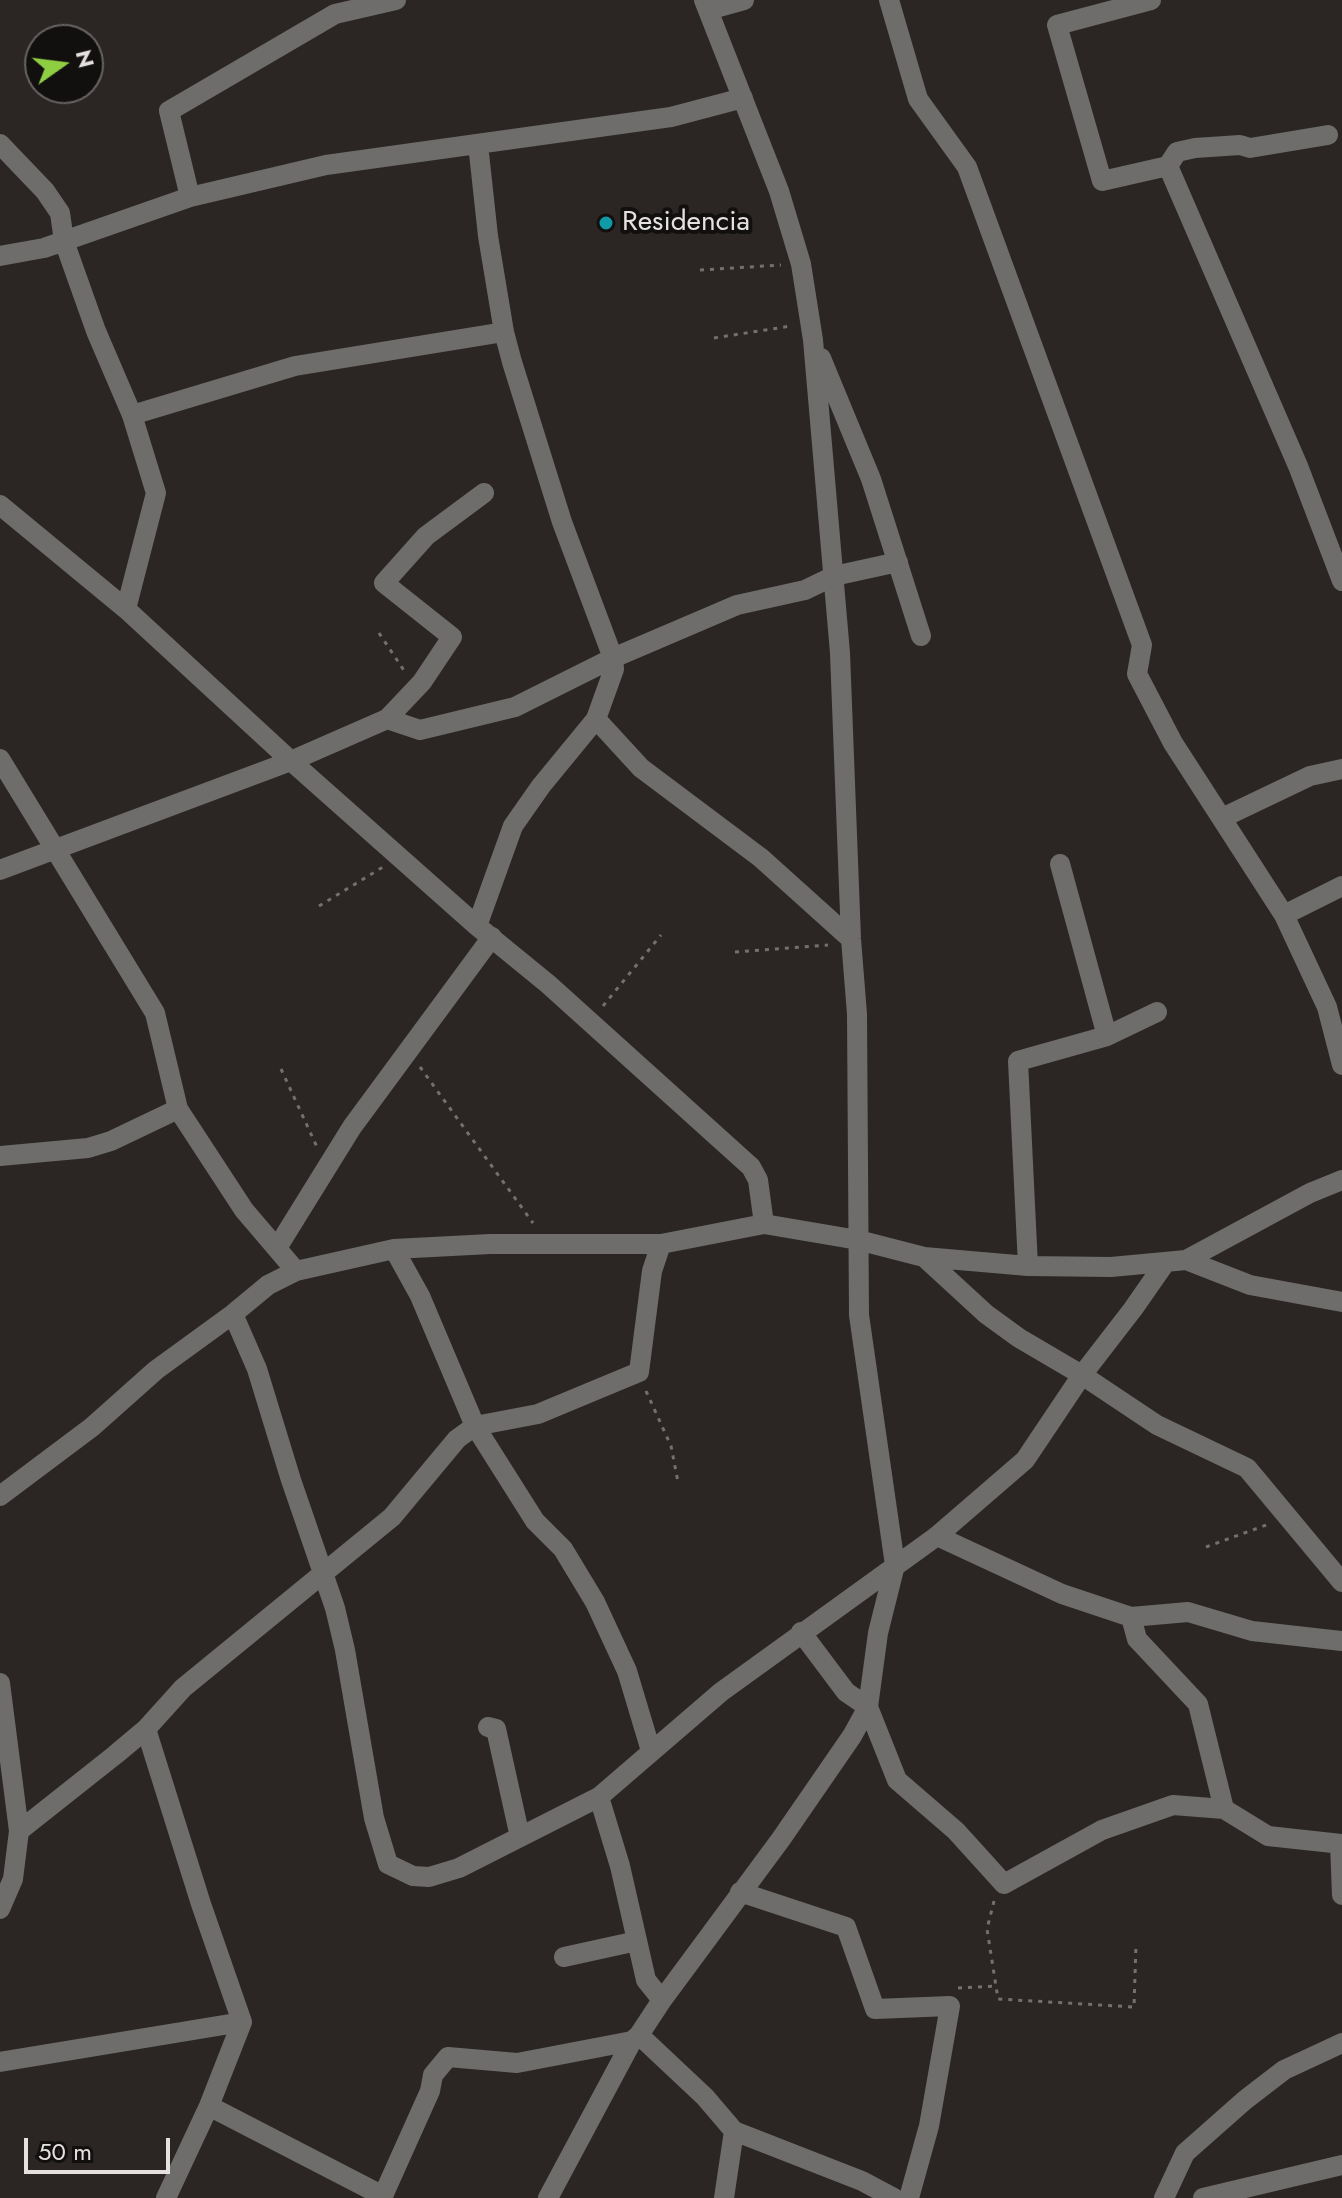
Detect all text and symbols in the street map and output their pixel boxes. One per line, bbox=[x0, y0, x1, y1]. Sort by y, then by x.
north arrow bbox=[24, 24, 104, 104]
text: N bbox=[68, 46, 103, 71]
place label: Residencia bbox=[622, 206, 750, 240]
marker: Residencia bbox=[597, 214, 615, 232]
scale bar bbox=[28, 2122, 174, 2172]
text: 50 m bbox=[38, 2134, 92, 2169]

